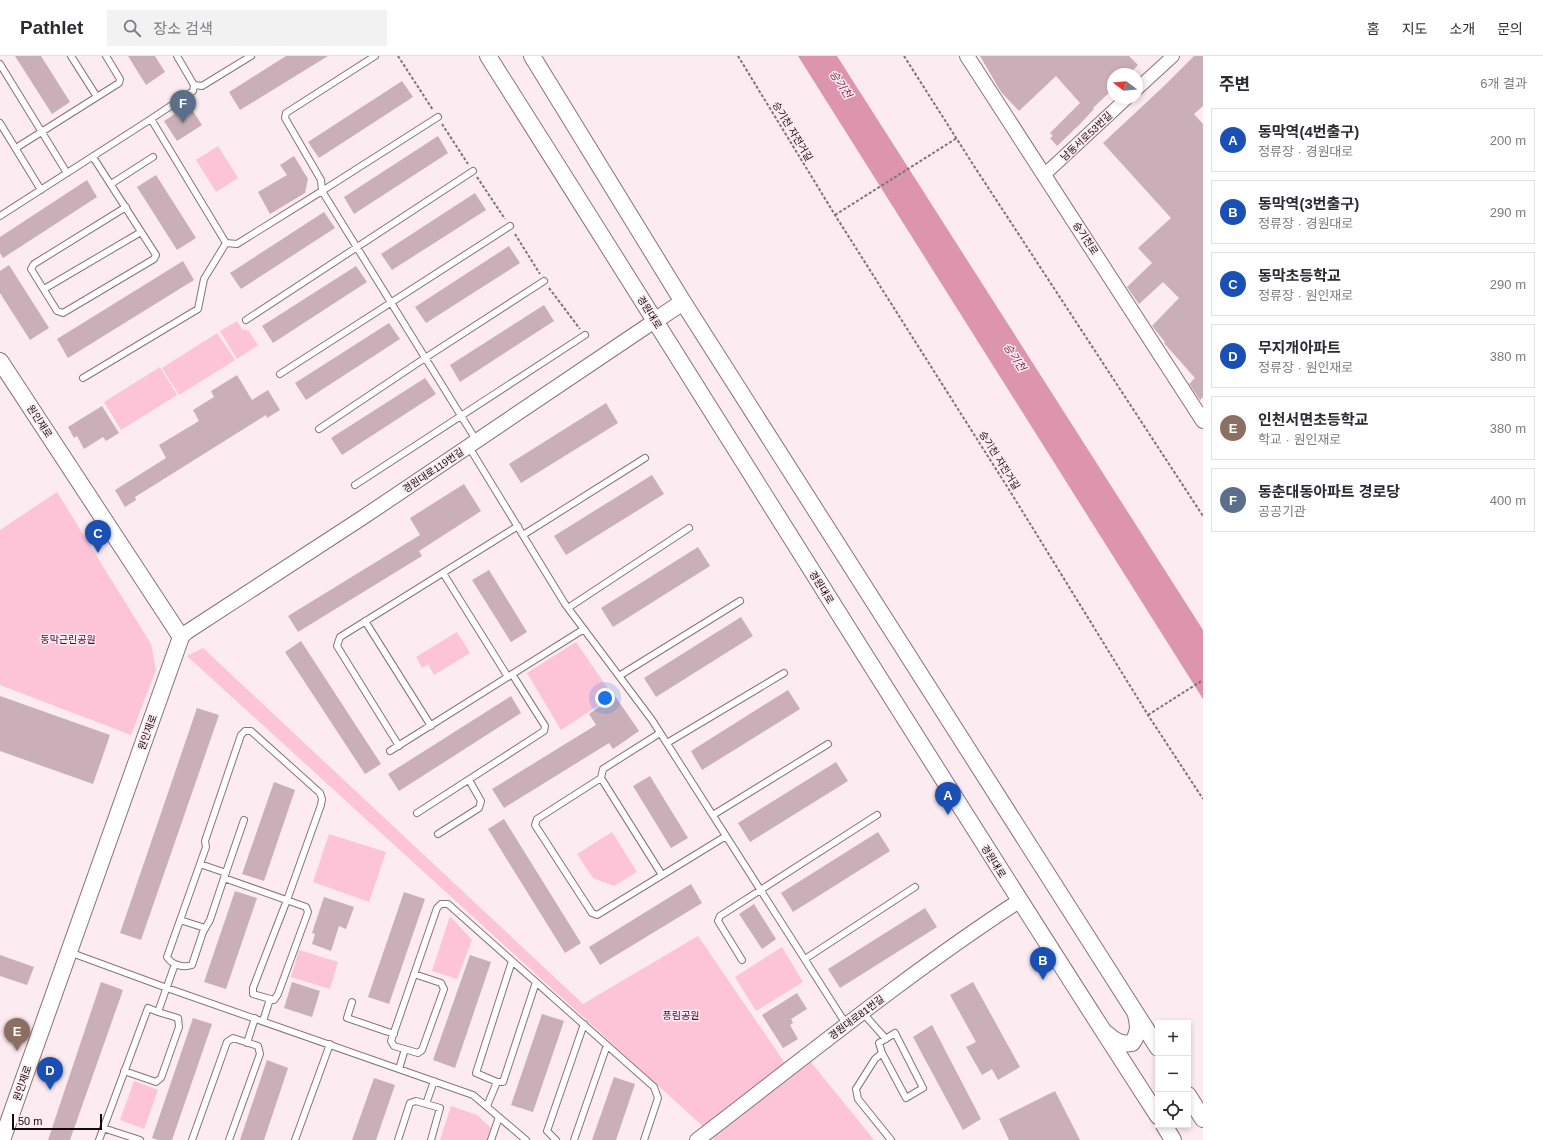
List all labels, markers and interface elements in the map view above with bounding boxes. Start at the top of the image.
search box [107,10,387,46]
text: Pathlet [20,17,83,38]
icon: search [121,17,143,39]
text: 장소 검색 [153,20,213,37]
text: 홈 [1367,21,1380,37]
text: 지도 [1402,21,1427,37]
text: 소개 [1449,21,1475,37]
text: 문의 [1497,21,1523,37]
water label: 승기천 [828,68,855,102]
north arrow [1107,68,1143,104]
text: 주변 [1219,75,1250,94]
text: 6개 결과 [1480,76,1527,91]
pin: F [170,90,196,123]
street label: 승기천 자전거길 [771,100,815,163]
street label: 남동서로53번길 [1058,110,1114,163]
text: 동막역(4번출구) [1258,123,1359,140]
text: A [1228,133,1238,148]
text: 200 m [1490,133,1526,148]
text: 정류장 · 경원대로 [1258,144,1353,159]
text: 동막역(3번출구) [1258,195,1359,212]
text: B [1228,205,1238,220]
text: 290 m [1490,205,1526,220]
text: 정류장 · 경원대로 [1258,216,1353,231]
street label: 승기천로 [1071,220,1100,257]
text: 동막초등학교 [1258,267,1341,284]
text: C [1228,277,1238,292]
text: 290 m [1490,277,1526,292]
text: 정류장 · 원인재로 [1258,288,1353,303]
street label: 경원대로 [635,294,664,331]
text: 무지개아파트 [1258,339,1341,356]
water label: 승기천 [1002,341,1029,375]
text: D [1228,349,1238,364]
text: 380 m [1490,349,1526,364]
text: 정류장 · 원인재로 [1258,360,1353,375]
street label: 원인재로 [25,403,54,440]
text: 인천서면초등학교 [1258,411,1368,428]
text: E [1229,421,1237,436]
text: 380 m [1490,421,1526,436]
street label: 승기천 자전거길 [977,429,1022,492]
text: 학교 · 원인재로 [1258,432,1341,447]
street label: 경원대로119번길 [401,446,466,495]
text: 동춘대동아파트 경로당 [1258,483,1400,500]
text: F [1229,493,1237,508]
text: 400 m [1490,493,1526,508]
text: 공공기관 [1258,504,1306,519]
pin: C [85,520,111,553]
street label: 경원대로 [807,569,836,606]
park label: 동막근린공원 [40,634,96,645]
your location [595,688,615,708]
street label: 원인재로 [136,713,159,751]
pin: A [935,782,961,815]
street label: 경원대로 [979,843,1008,880]
pin: B [1030,947,1056,980]
street label: 경원대로81번길 [827,993,886,1042]
park label: 풍림공원 [663,1010,699,1021]
pin: E [4,1018,30,1051]
map controls [1155,1020,1191,1128]
button: + [1155,1020,1191,1056]
button: − [1155,1056,1191,1092]
pin: D [37,1057,63,1090]
street label: 원인재로 [11,1064,34,1102]
button: locate [1155,1092,1191,1128]
scale bar [12,1112,102,1131]
text: 50 m [18,1115,42,1127]

